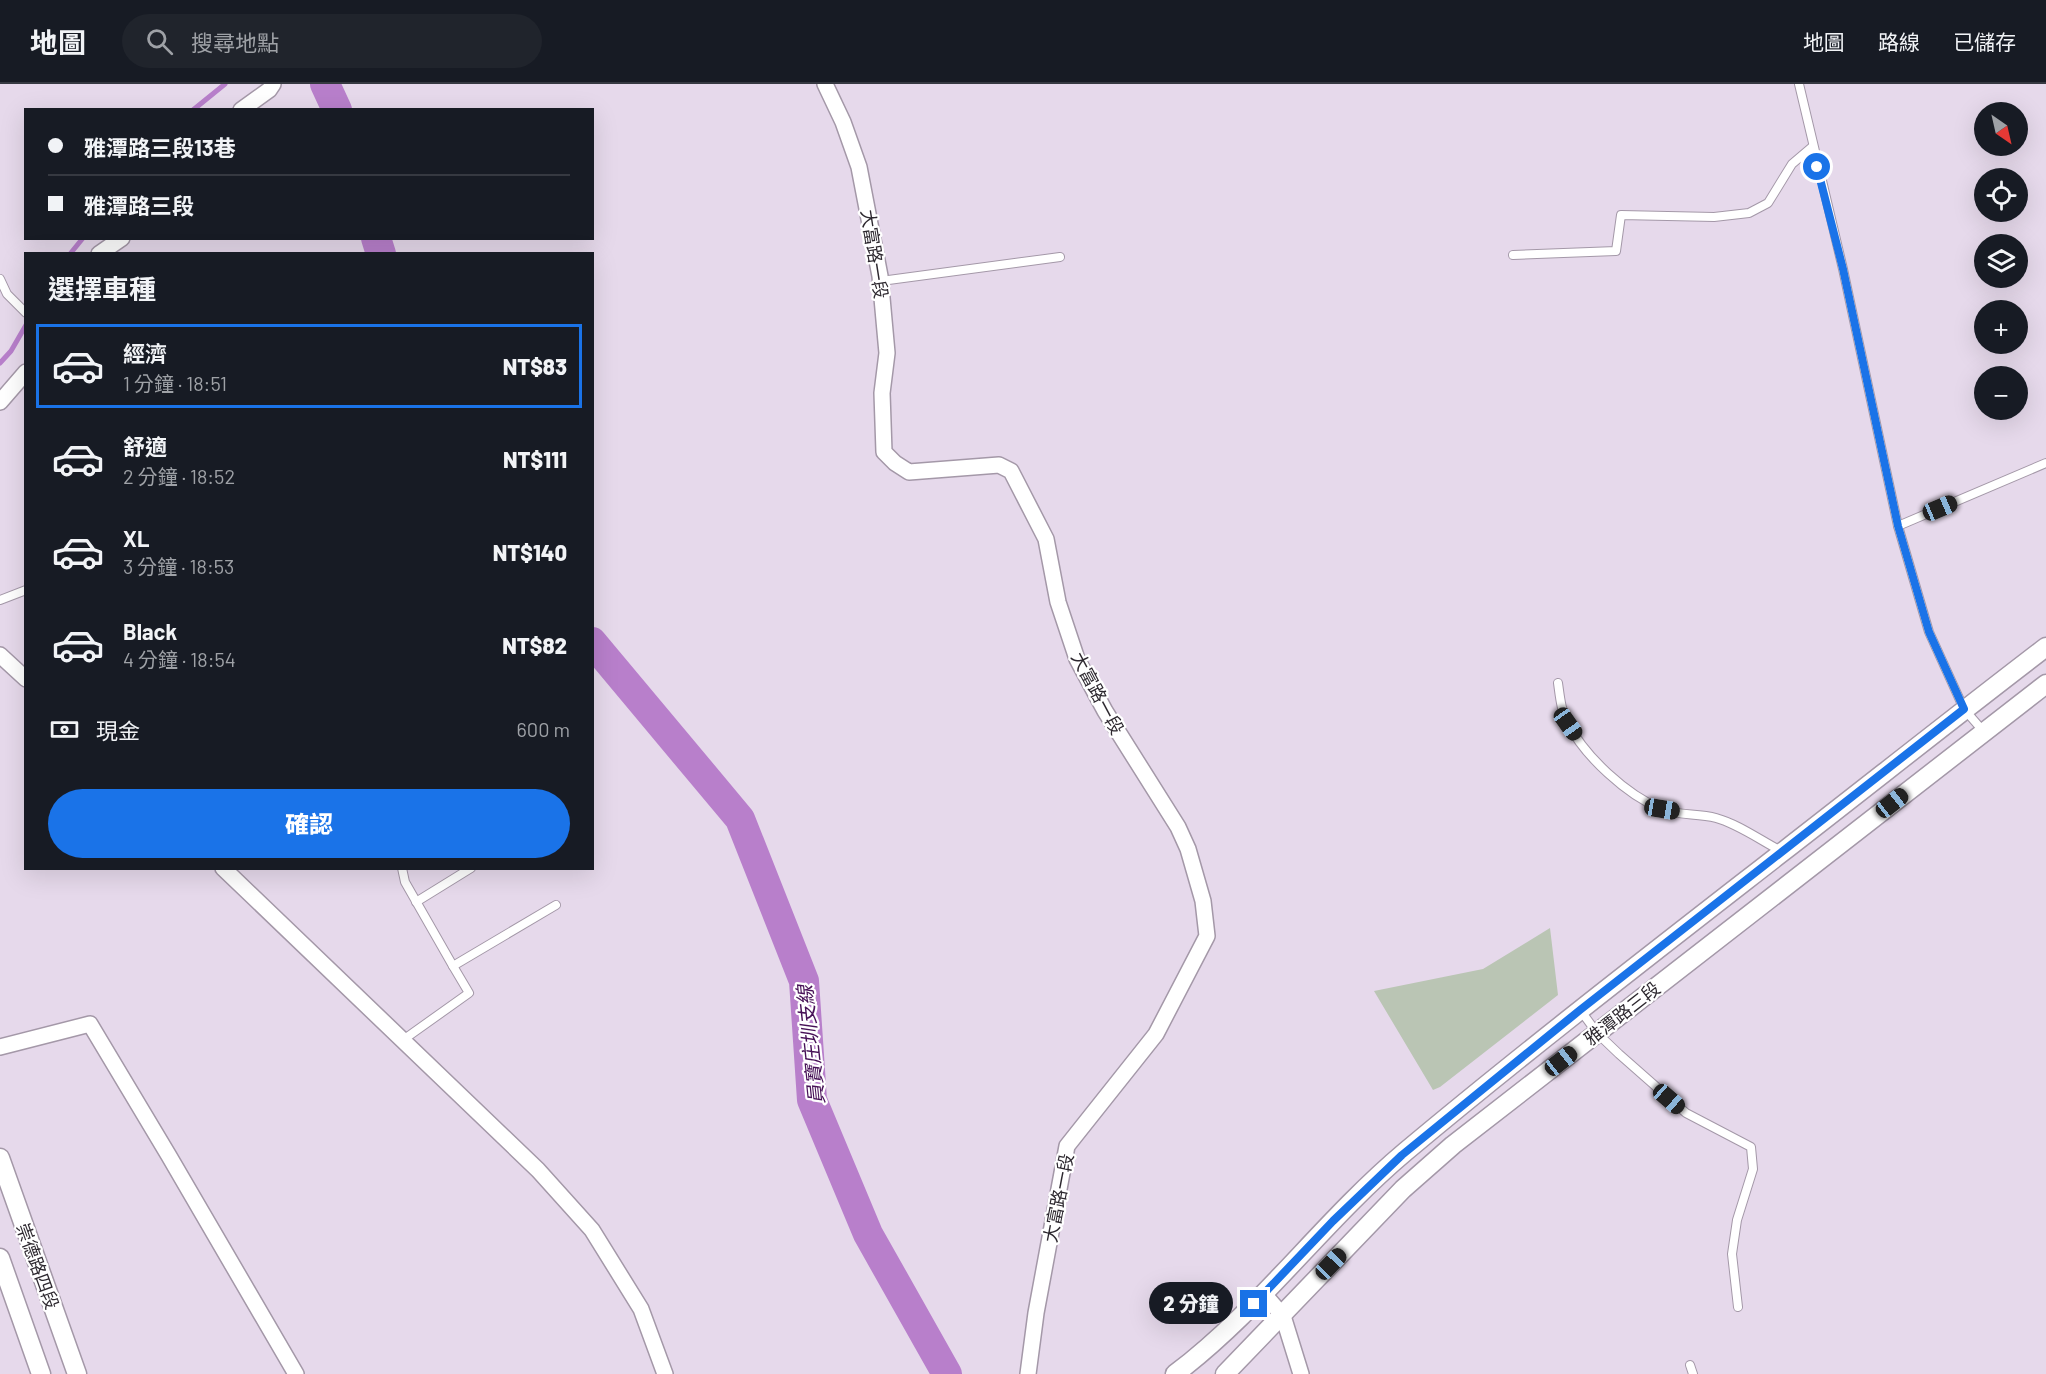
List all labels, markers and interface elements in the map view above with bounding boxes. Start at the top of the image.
search box [122,14,542,68]
text: 地圖 [30,25,86,59]
icon: search [143,25,176,58]
text: 搜尋地點 [191,29,279,55]
text: 地圖 [1803,29,1845,54]
text: 路線 [1878,29,1920,54]
text: 已儲存 [1953,29,2016,54]
north arrow [1974,102,2028,156]
map controls [1974,102,2028,420]
text: 雅潭路三段13巷 [84,134,236,160]
route start [1803,153,1830,180]
button: locate [1974,168,2028,222]
text: 雅潭路三段 [84,192,194,218]
street label: 大富路一段 [857,208,893,300]
button: layers [1974,234,2028,288]
text: 選擇車種 [48,272,156,304]
button: + [1974,300,2028,354]
icon: car [51,339,105,393]
text: 經濟 [123,340,167,366]
text: NT$83 [503,353,567,379]
button: − [1974,366,2028,420]
text: 1 分鐘 · 18:51 [123,371,227,395]
icon: car [51,432,105,486]
text: 舒適 [123,433,167,459]
text: NT$111 [503,446,567,472]
text: 2 分鐘 · 18:52 [123,464,235,488]
car [1920,493,1960,523]
icon: car [51,525,105,579]
text: XL [123,525,149,551]
text: NT$140 [493,539,567,565]
text: 3 分鐘 · 18:53 [123,554,234,578]
icon: car [51,618,105,672]
text: Black [123,618,177,644]
text: NT$82 [502,632,567,658]
text: 4 分鐘 · 18:54 [123,647,236,671]
street label: 大富路一段 [1067,648,1129,738]
car [1550,704,1586,744]
icon: cash [48,713,81,746]
text: 現金 [96,717,140,743]
text: 600 m [517,717,570,741]
car [1872,785,1912,821]
button: 確認 [48,789,570,858]
car [1643,797,1681,821]
street label: 雅潭路三段 [1580,977,1664,1049]
water label: 員寶庄圳支線 [792,982,828,1106]
car [1541,1043,1581,1079]
car [1650,1080,1688,1118]
street label: 大富路一段 [1039,1152,1077,1244]
street label: 崇德路四段 [12,1220,64,1312]
car [1312,1245,1350,1283]
callout: 2 分鐘 [1149,1283,1233,1325]
route end [1240,1290,1267,1317]
text: 2 分鐘 [1163,1291,1219,1315]

